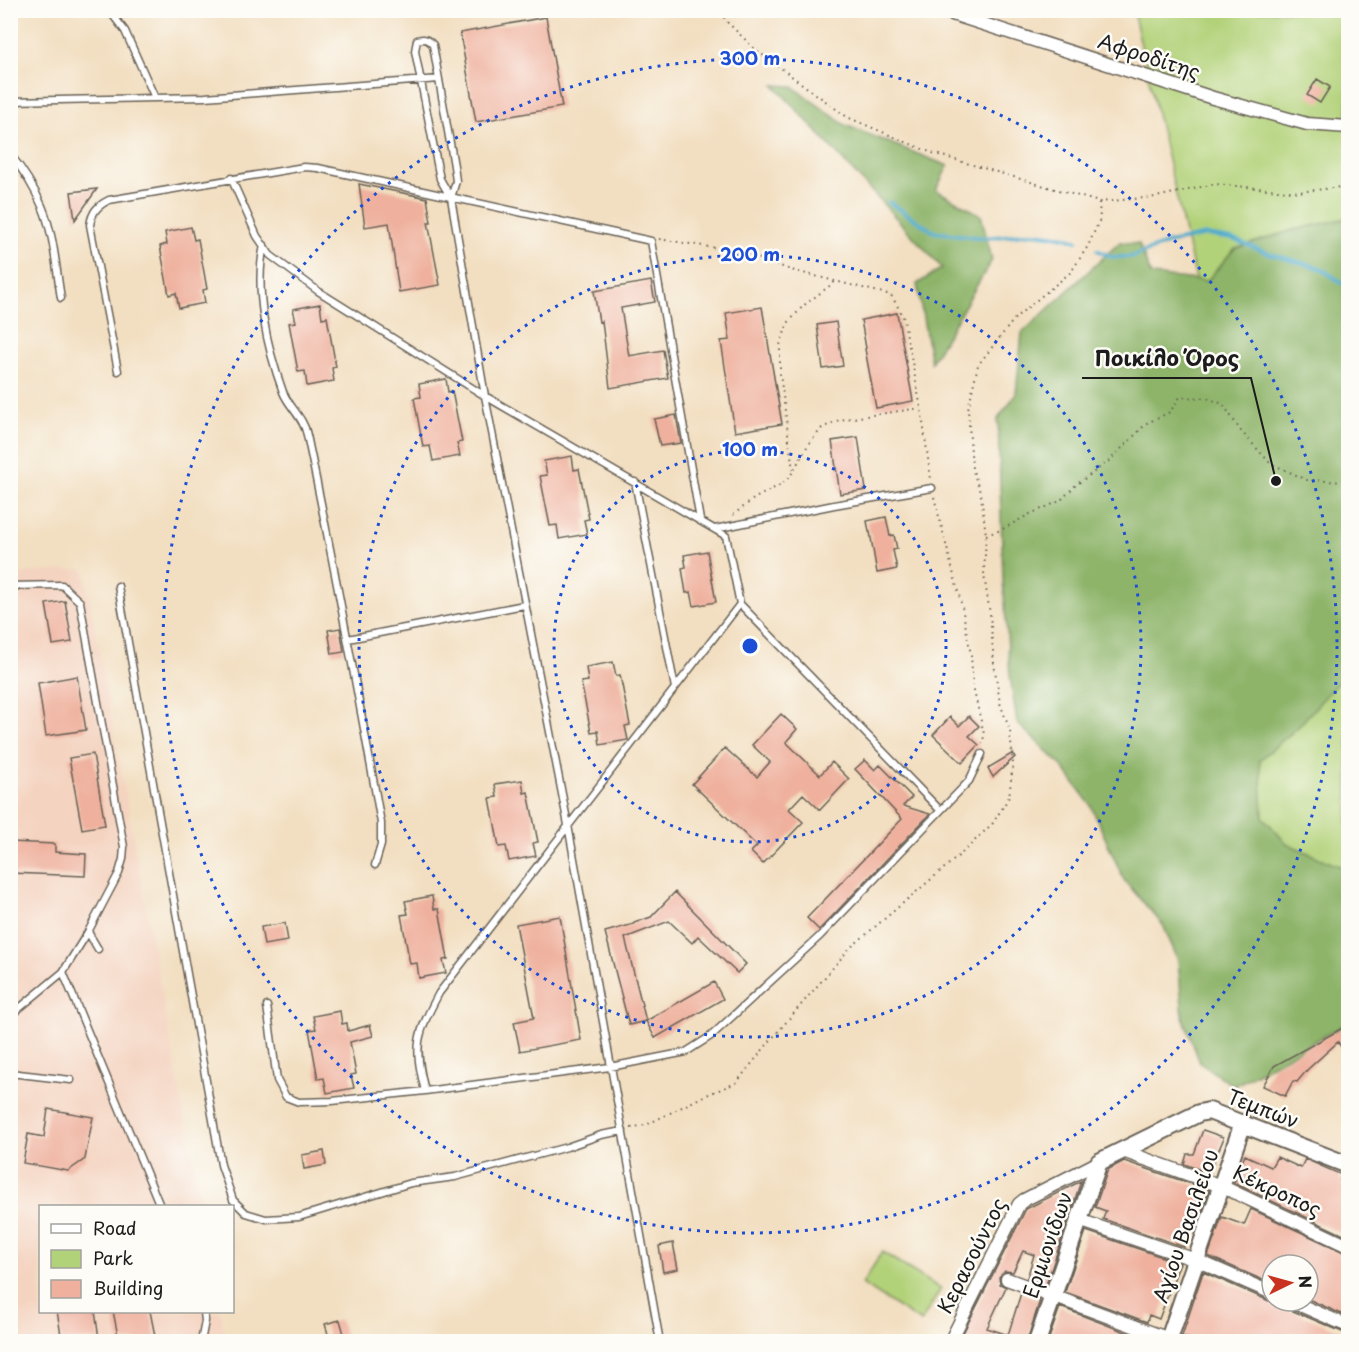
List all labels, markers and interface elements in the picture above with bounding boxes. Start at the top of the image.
street label: Αφροδίτης [1094,25,1204,87]
text: 300 m [720,44,780,71]
text: 200 m [720,240,780,267]
callout: Ποικίλο Όρος [1082,339,1251,378]
text: Ποικίλο Όρος [1095,341,1239,373]
text: 100 m [722,435,778,462]
centre of rings [740,636,760,656]
street label: Τεμπών [1223,1081,1303,1135]
street label: Αγίου Βασιλείου [1145,1145,1225,1307]
street label: Κέκροπος [1228,1157,1326,1224]
street label: Ερμιονίδων [1015,1187,1079,1302]
street label: Κερασούντος [929,1192,1013,1319]
legend [39,1205,234,1313]
text: Road [93,1214,137,1241]
text: Park [93,1244,133,1271]
north arrow [1260,1253,1320,1313]
text: Building [93,1274,163,1301]
text: N [1293,1274,1318,1289]

